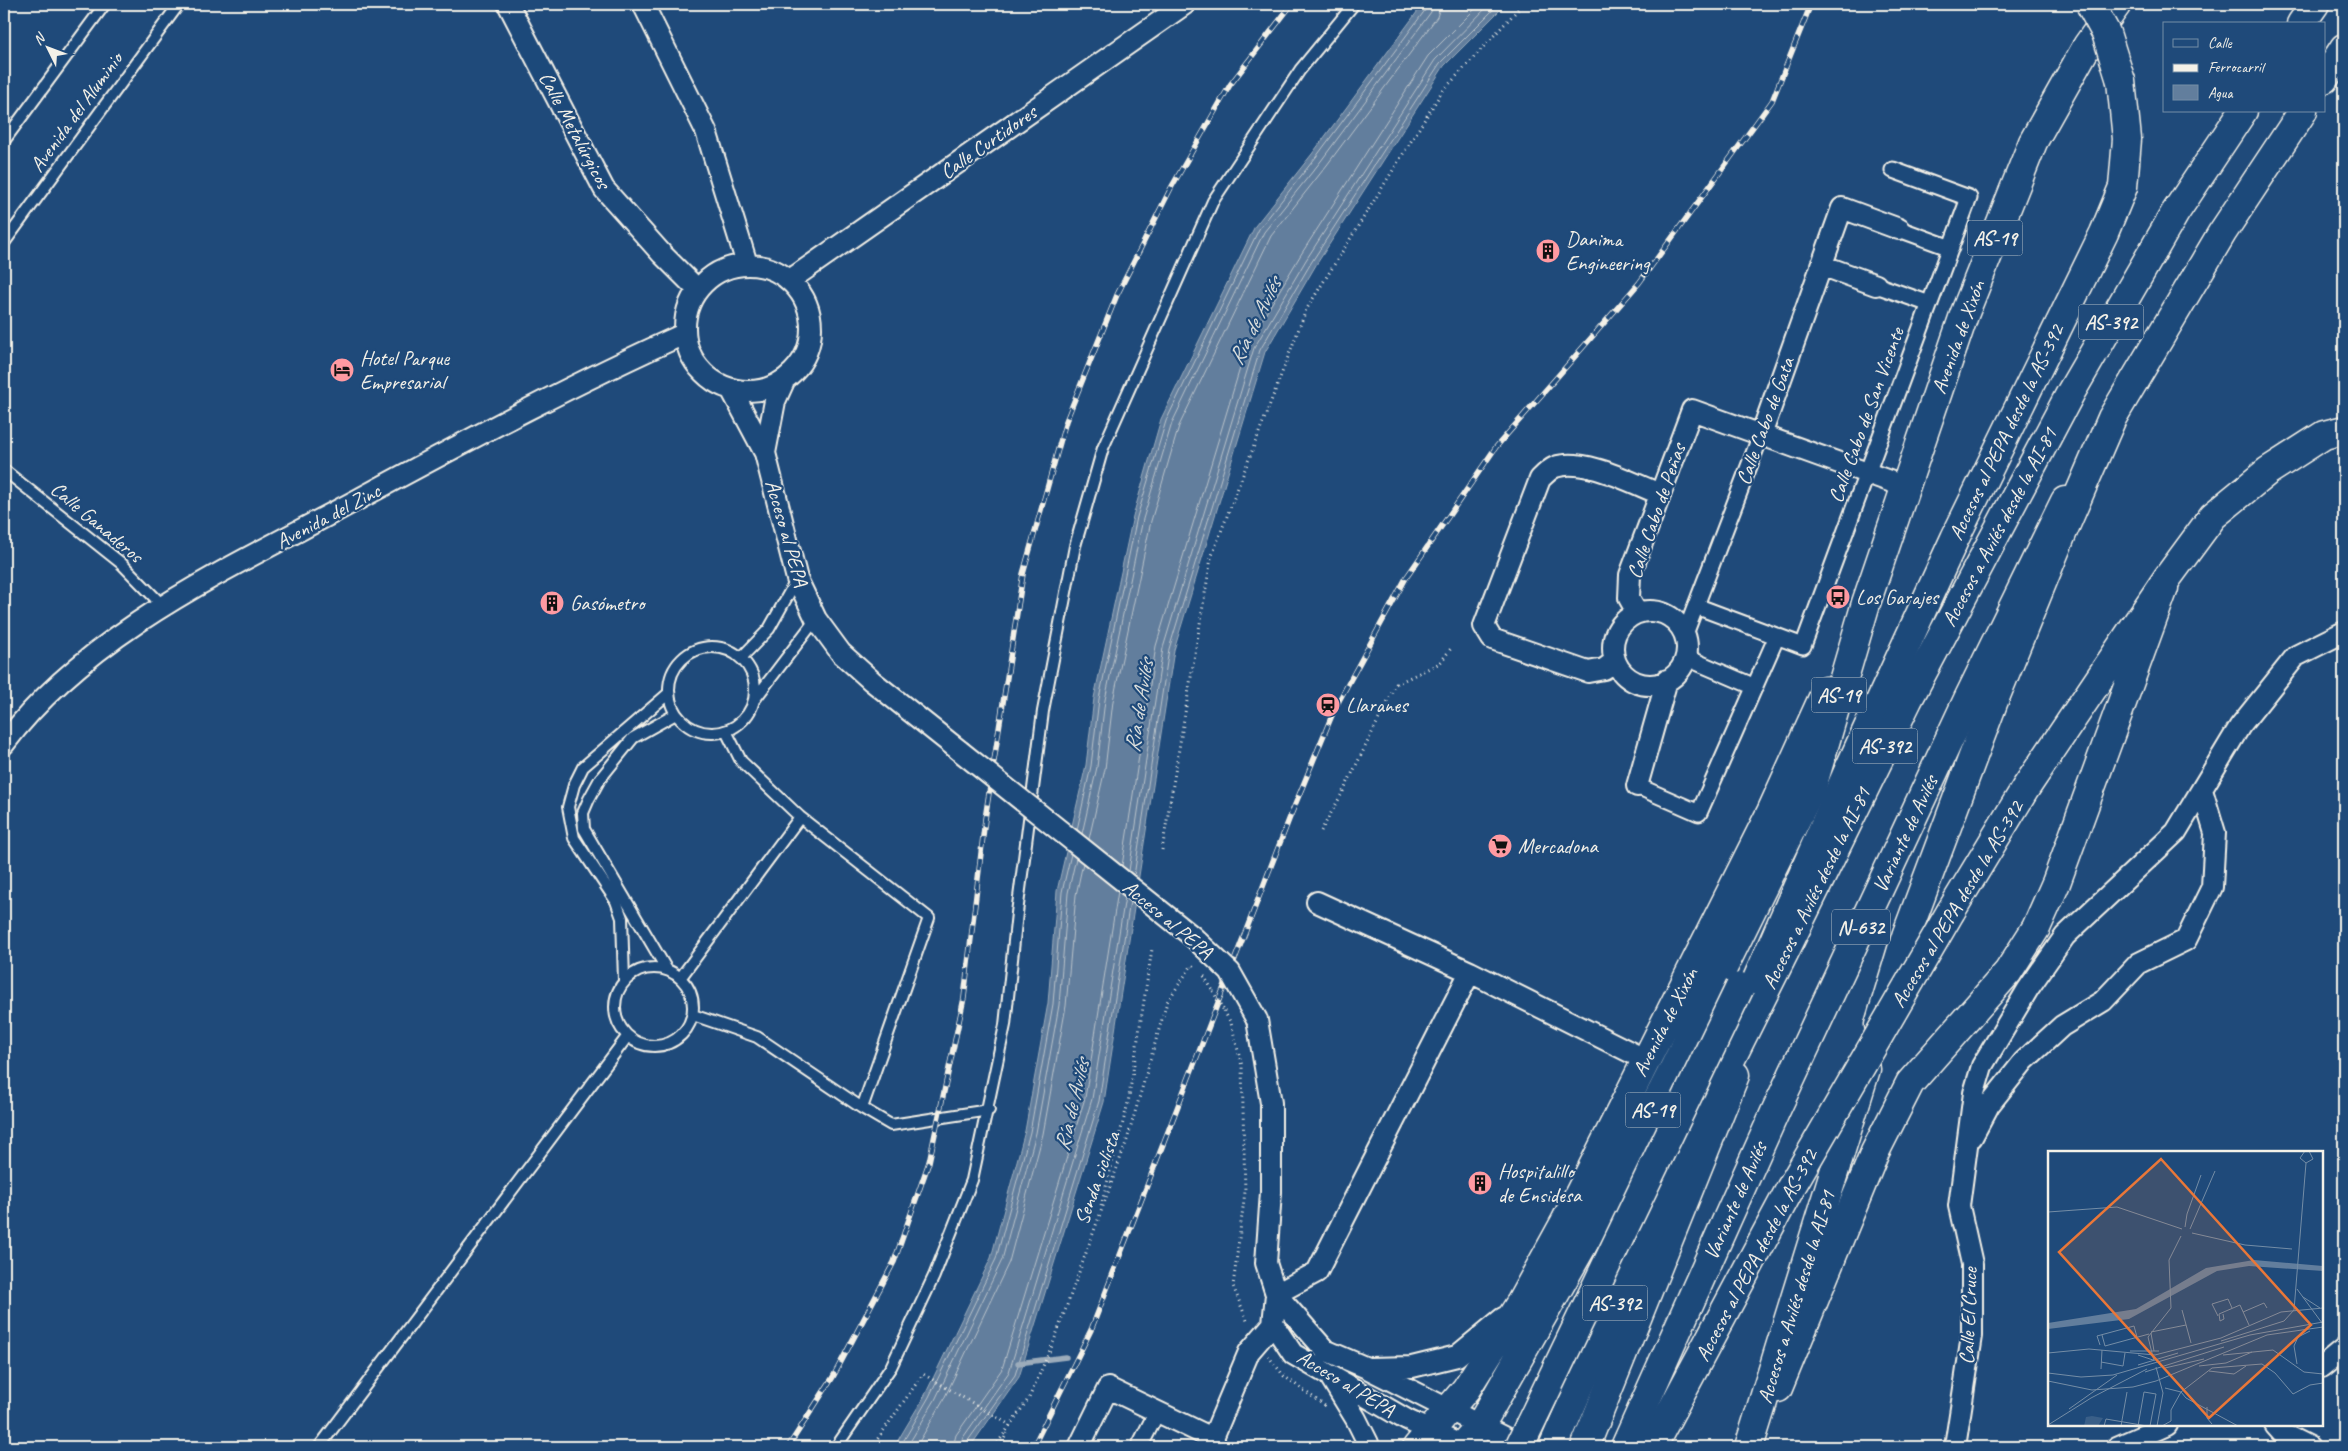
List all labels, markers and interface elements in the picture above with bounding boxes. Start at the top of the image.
north arrow [22,22,72,72]
legend [2163,22,2326,112]
text: N [29,29,49,49]
text: Calle [2208,34,2233,53]
street label: Avenida del Aluminio [24,45,130,177]
text: Ferrocarril [2208,58,2266,77]
street label: Calle Metalúrgicos [533,67,618,195]
text: Agua [2208,84,2233,103]
street label: Calle Curtidores [935,98,1043,185]
road number: AS-19 [1968,220,2022,256]
place label: Danima Engineering [1566,226,1651,276]
building icon: Danima Engineering [1535,238,1561,264]
water label: Ría de Avilés [1222,270,1290,369]
street label: Avenida de Xixón [1925,276,1991,397]
road number: AS-392 [2078,304,2144,340]
street label: Accesos al PEPA desde la AS-392 [1942,319,2070,544]
street label: Calle Cabo de San Vicente [1822,323,1910,506]
place label: Hotel Parque Empresarial [360,345,450,395]
street label: Calle Cabo de Gata [1730,352,1801,488]
hotel icon: Hotel Parque Empresarial [329,357,355,383]
street label: Accesos a Avilés desde la AI-81 [1936,422,2063,631]
street label: Calle Cabo de Peñas [1621,438,1692,582]
street label: Calle Ganaderos [45,476,150,569]
street label: Avenida del Zinc [271,477,386,554]
street label: Acceso al PEPA [759,477,815,590]
bus stop icon: Los Garajes [1825,584,1851,610]
place label: Los Garajes [1856,584,1940,610]
building icon: Gasómetro [539,590,565,616]
place label: Gasómetro [570,590,647,616]
water label: Ría de Avilés [1118,654,1161,754]
road number: AS-19 [1812,678,1866,712]
station icon: Llaranes [1315,692,1341,718]
place label: Llaranes [1346,692,1409,718]
road number: AS-392 [1852,728,1918,764]
street label: Variante de Avilés [1867,770,1944,897]
street label: Accesos a Avilés desde la AI-81 [1756,782,1877,993]
street label: Accesos al PEPA desde la AS-392 [1885,795,2030,1012]
supermarket icon: Mercadona [1487,833,1513,859]
place label: Mercadona [1518,833,1599,859]
street label: Acceso al PEPA [1118,874,1219,964]
road number: N-632 [1832,910,1890,944]
street label: Avenida de Xixón [1626,963,1704,1081]
water label: Ría de Avilés [1048,1052,1097,1154]
road number: AS-19 [1626,1092,1680,1128]
street label: Senda ciclista [1068,1126,1126,1228]
street label: Variante de Avilés [1698,1137,1773,1264]
street label: Accesos al PEPA desde la AS-392 [1689,1143,1824,1366]
inset map [2048,1151,2323,1426]
place label: Hospitalillo de Ensidesa [1498,1158,1583,1208]
building icon: Hospitalillo de Ensidesa [1467,1170,1493,1196]
street label: Accesos a Avilés desde la AI-81 [1751,1186,1841,1407]
street label: Calle El Cruce [1953,1266,1983,1365]
road number: AS-392 [1582,1286,1648,1320]
street label: Acceso al PEPA [1292,1344,1400,1423]

